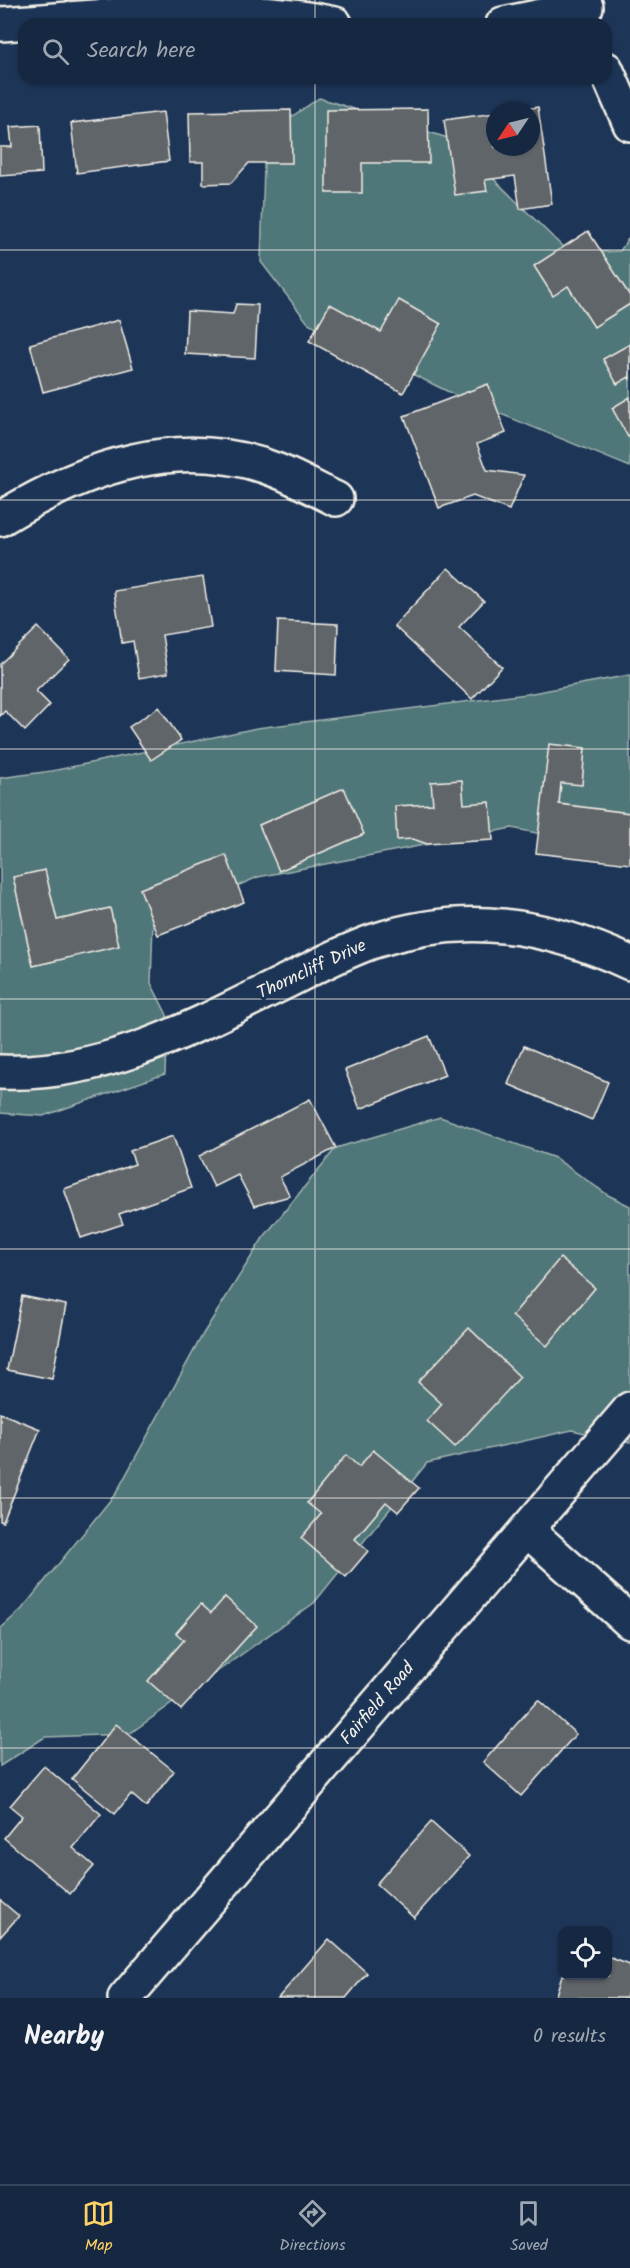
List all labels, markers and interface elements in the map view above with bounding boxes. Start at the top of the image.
search box [18,18,612,84]
text: Search here [87,34,195,69]
icon: search [39,35,72,68]
north arrow [486,102,540,156]
street label: Thorncliff Drive [252,932,372,1008]
street label: Fairfield Road [333,1655,423,1752]
map controls [558,1926,612,1980]
button: locate [558,1926,612,1980]
text: Nearby [24,2016,104,2058]
text: 0 results [533,2021,606,2053]
tab: Map [82,2197,115,2258]
tab: Directions [279,2197,346,2258]
tab: Saved [510,2197,548,2258]

